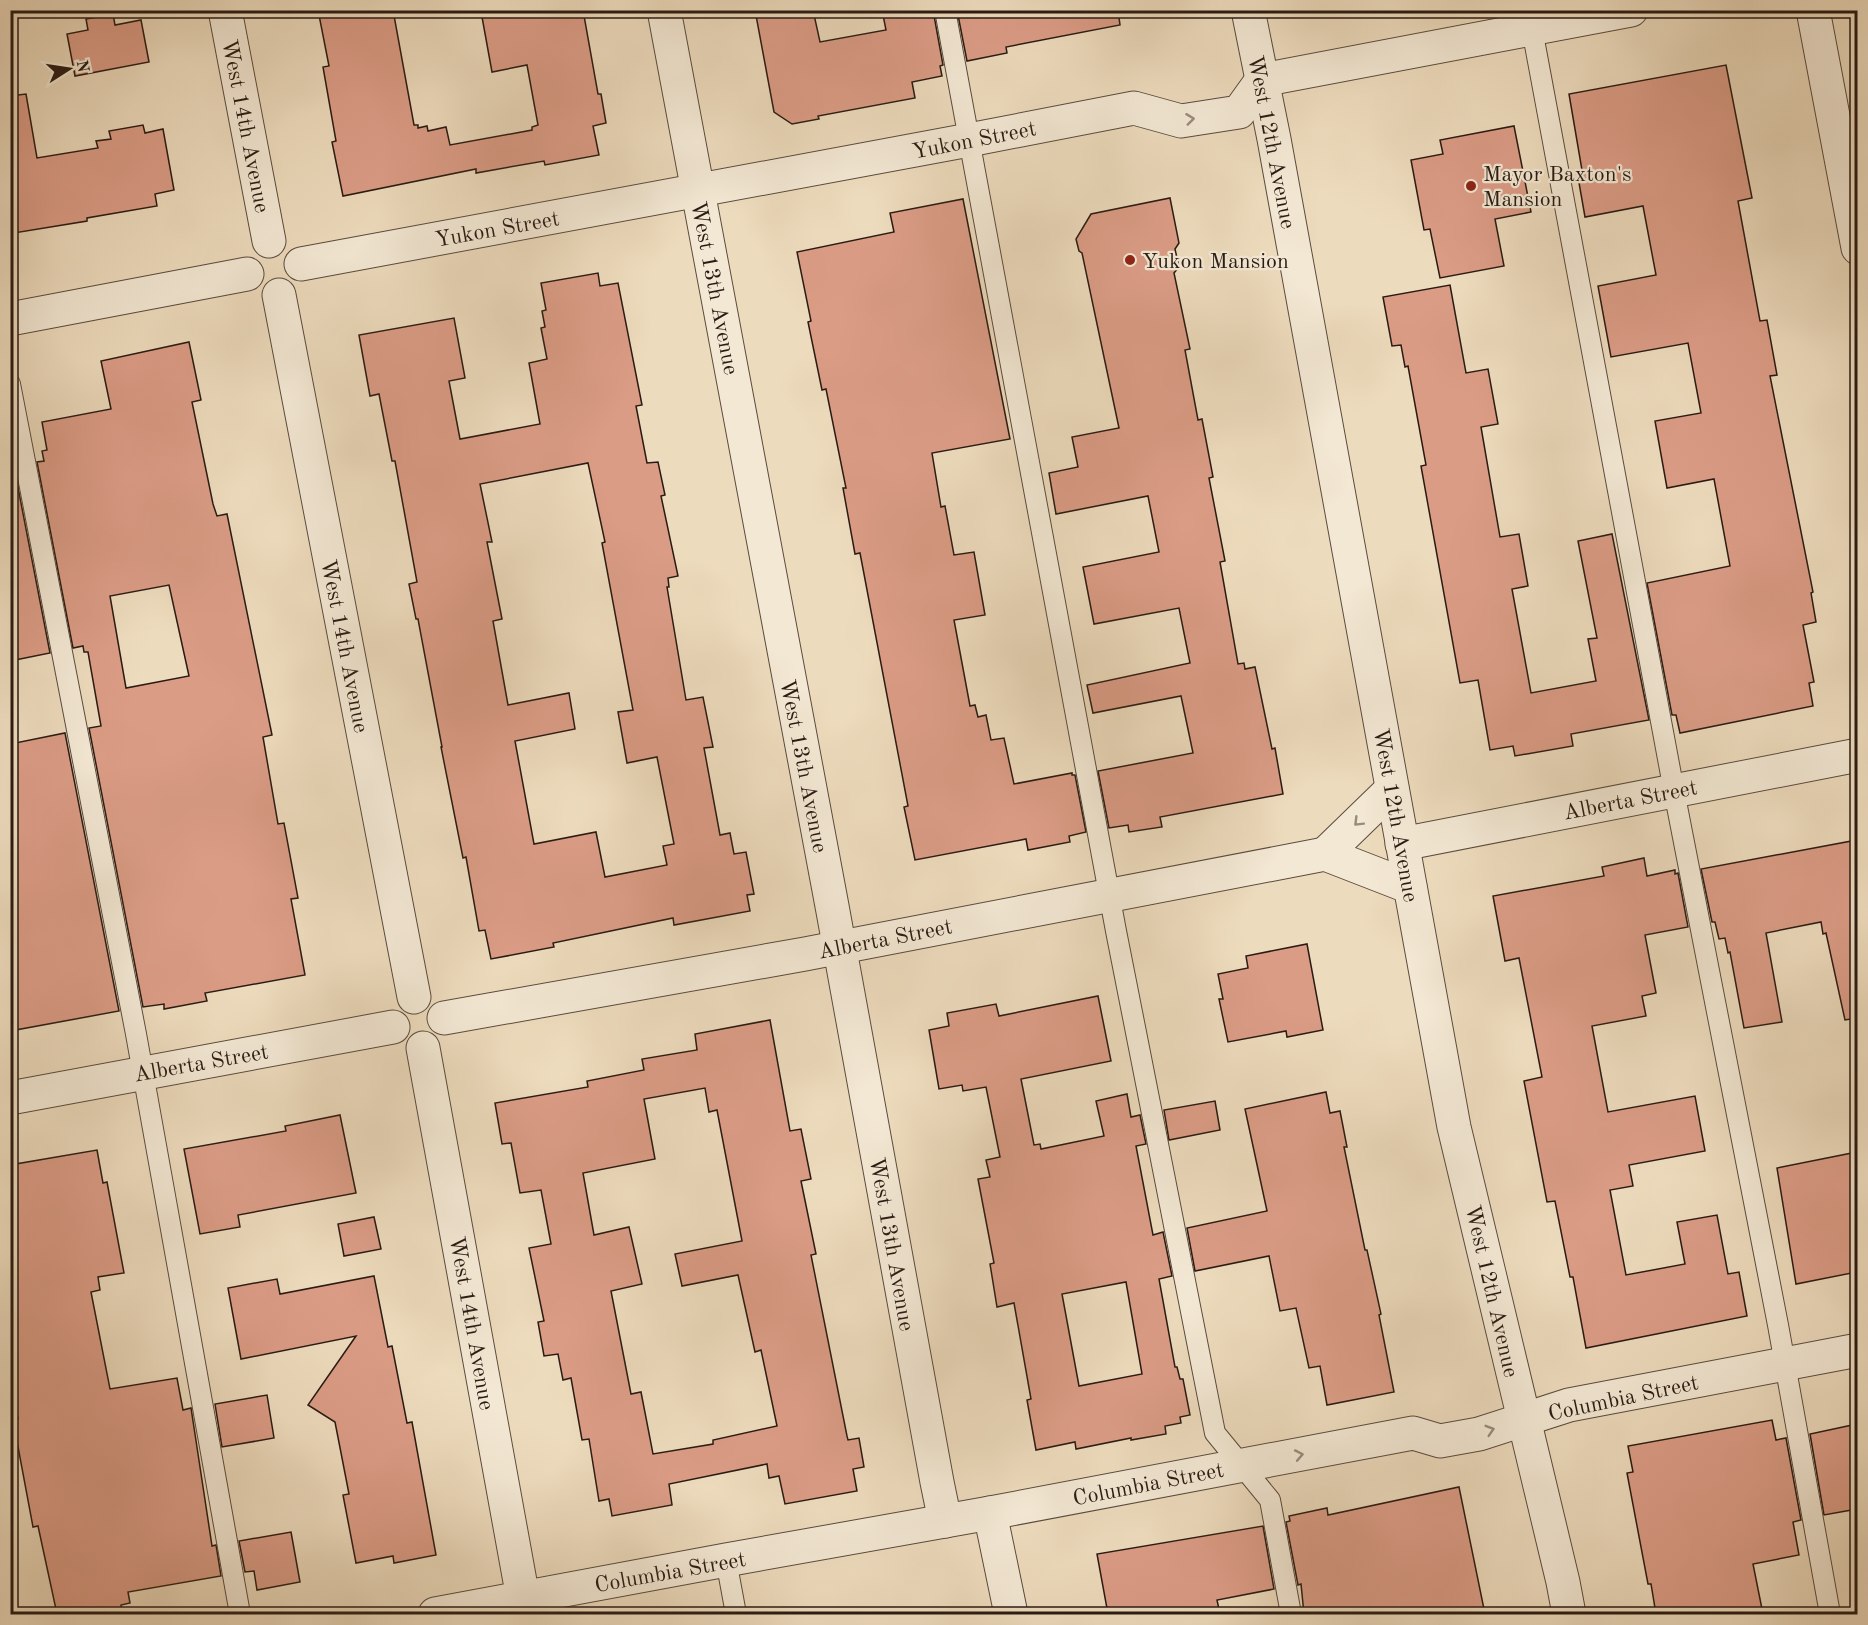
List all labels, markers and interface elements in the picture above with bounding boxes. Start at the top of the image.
street label: West 14th Avenue [217,38,273,215]
north arrow [39,39,99,99]
street label: West 12th Avenue [1243,54,1299,231]
text: N [73,59,91,75]
one-way arrow [1186,114,1195,126]
street label: Yukon Street [911,118,1038,164]
place label: Mayor Baxton's Mansion [1483,164,1631,211]
marker: Mayor Baxton's Mansion [1464,179,1478,193]
street label: West 13th Avenue [686,200,742,377]
street label: Yukon Street [434,208,561,252]
place label: Yukon Mansion [1142,251,1289,273]
marker: Yukon Mansion [1123,253,1137,267]
street label: West 14th Avenue [316,558,372,735]
street label: West 13th Avenue [775,678,831,855]
street label: West 12th Avenue [1369,727,1421,904]
street label: Alberta Street [1561,777,1699,825]
one-way arrow [1355,814,1366,825]
street label: Alberta Street [816,916,954,964]
street label: Alberta Street [132,1041,270,1087]
street label: West 13th Avenue [865,1156,917,1333]
street label: West 12th Avenue [1461,1203,1522,1380]
street label: West 14th Avenue [445,1235,497,1412]
street label: Columbia Street [1546,1372,1701,1426]
one-way arrow [1484,1425,1495,1437]
one-way arrow [1294,1449,1304,1462]
street label: Columbia Street [1071,1460,1226,1510]
street label: Columbia Street [593,1549,748,1597]

